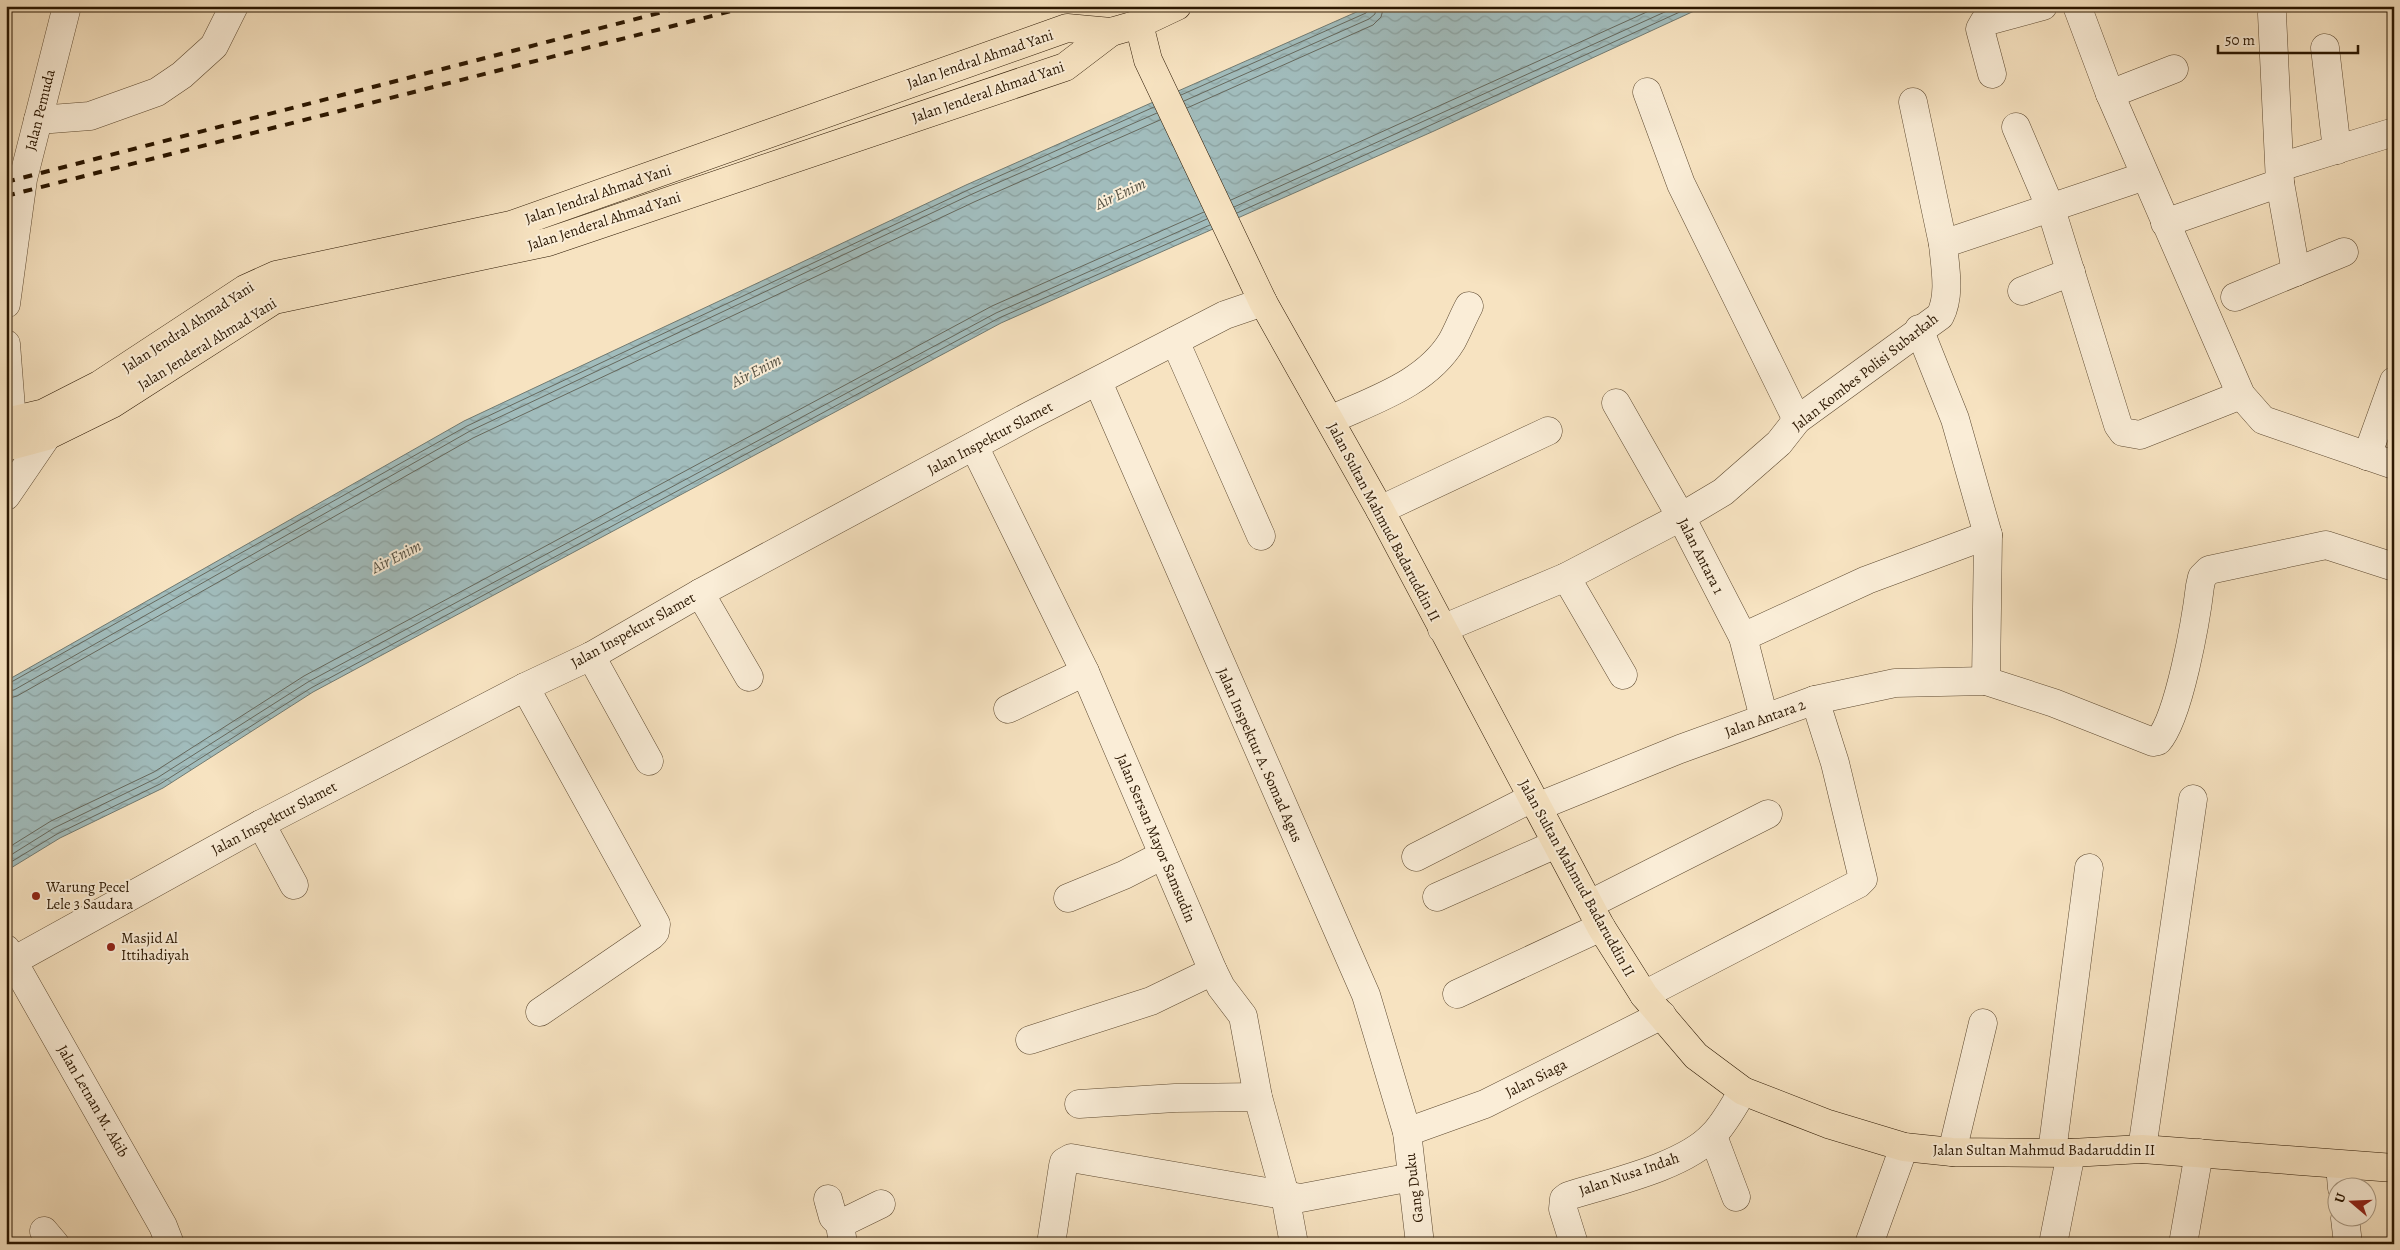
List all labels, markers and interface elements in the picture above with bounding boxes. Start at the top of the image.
scale bar [2218,22,2358,54]
street label: Jalan Jendral Ahmad Yani [904,25,1056,93]
text: 50 m [2225,30,2255,50]
street label: Jalan Jenderal Ahmad Yani [909,56,1067,128]
street label: Jalan Pemuda [20,67,60,153]
street label: Jalan Jendral Ahmad Yani [522,160,674,228]
water label: Air Enim [1091,173,1150,216]
street label: Jalan Jenderal Ahmad Yani [525,187,683,255]
street label: Jalan Jendral Ahmad Yani [118,277,258,377]
street label: Jalan Jenderal Ahmad Yani [134,293,280,395]
street label: Jalan Kombes Polisi Subarkah [1788,309,1942,435]
water label: Air Enim [727,349,786,393]
street label: Jalan Inspektur Slamet [924,396,1056,480]
street label: Jalan Sultan Mahmud Badaruddin II [1323,419,1445,625]
street label: Jalan Antara 1 [1673,515,1729,597]
water label: Air Enim [367,535,426,579]
street label: Jalan Inspektur Slamet [567,587,699,673]
street label: Jalan Inspektur A. Somad Agus [1212,665,1308,845]
street label: Jalan Antara 2 [1722,694,1808,742]
street label: Jalan Sersan Mayor Samsudin [1111,751,1201,925]
street label: Jalan Inspektur Slamet [208,776,340,860]
street label: Jalan Sultan Mahmud Badaruddin II [1514,776,1640,980]
place label: Warung Pecel Lele 3 Saudara [45,877,133,914]
marker: Warung Pecel Lele 3 Saudara [30,890,42,902]
place label: Masjid Al Ittihadiyah [121,928,189,965]
marker: Masjid Al Ittihadiyah [105,941,117,953]
street label: Jalan Letnan M. Akib [53,1041,134,1161]
street label: Jalan Siaga [1502,1054,1570,1102]
street label: Jalan Sultan Mahmud Badaruddin II [1933,1140,2155,1160]
street label: Jalan Nusa Indah [1576,1147,1682,1201]
street label: Gang Duku [1400,1151,1428,1224]
north arrow [2328,1178,2378,1228]
text: U [2330,1190,2351,1205]

